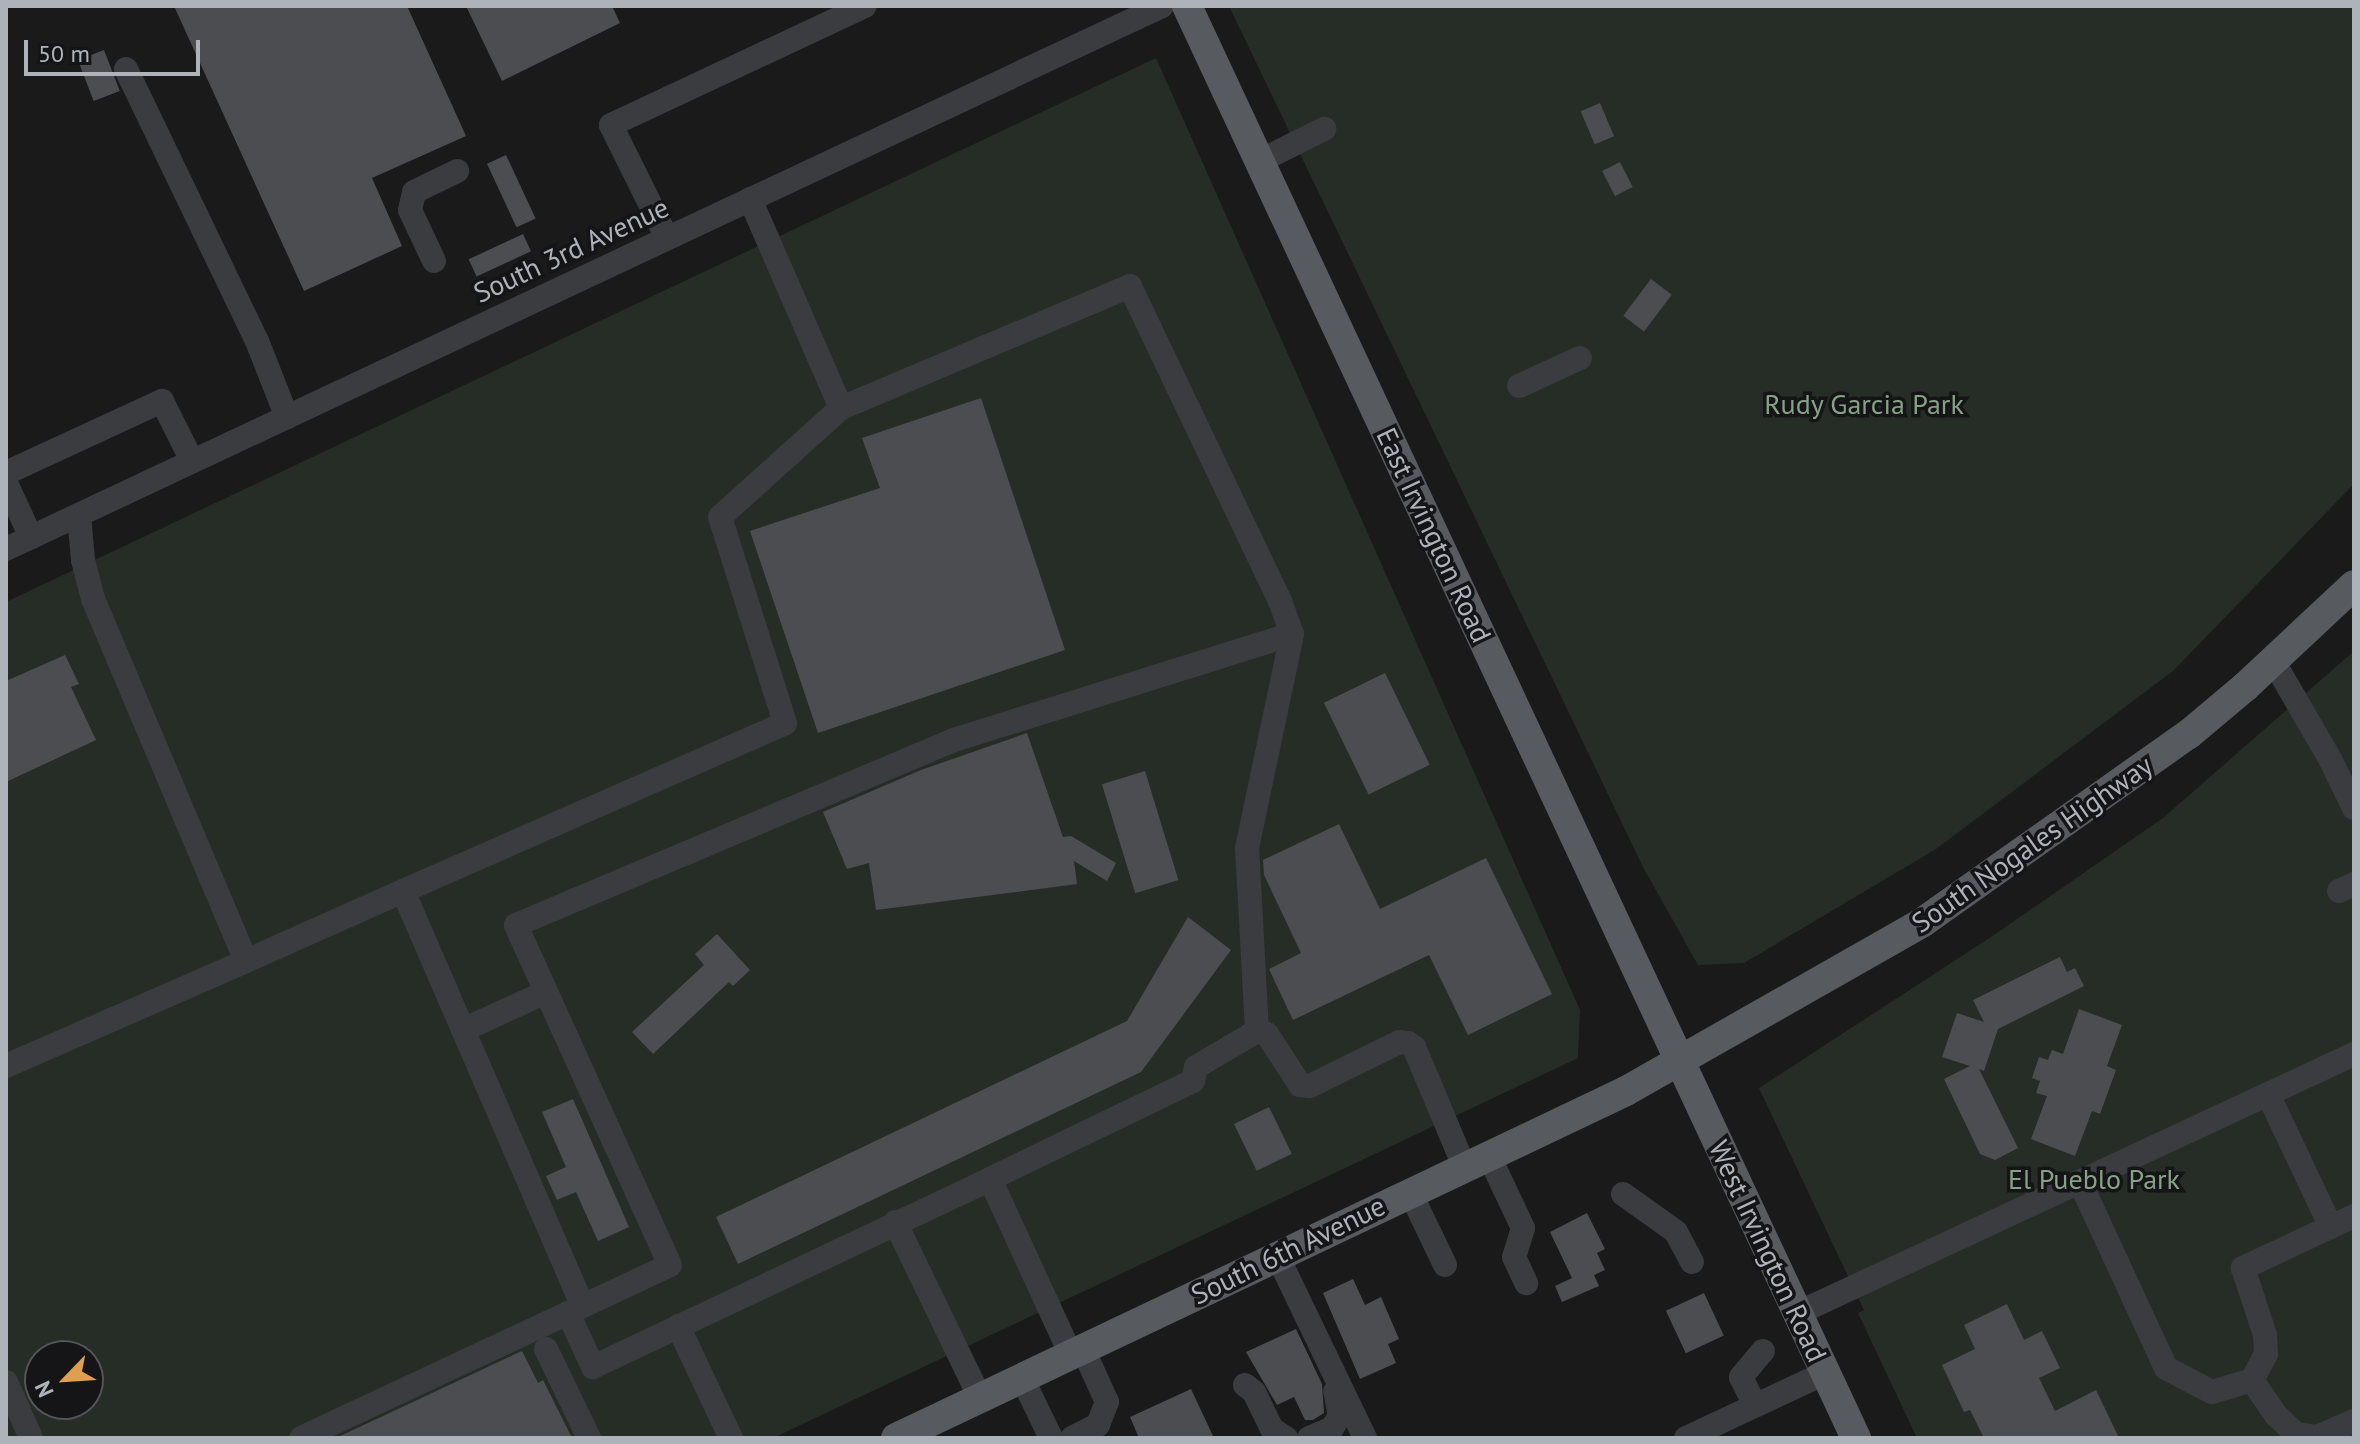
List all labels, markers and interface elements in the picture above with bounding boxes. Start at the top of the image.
scale bar [28,24,204,74]
text: 50 m [38,38,90,69]
street label: South 3rd Avenue [468,190,674,310]
park label: Rudy Garcia Park [1764,387,1964,421]
street label: East Irvington Road [1370,422,1498,648]
street label: South Nogales Highway [1905,748,2159,940]
street label: West Irvington Road [1702,1135,1834,1367]
park label: El Pueblo Park [2008,1162,2180,1196]
street label: South 6th Avenue [1185,1188,1391,1312]
north arrow [24,1340,104,1420]
text: N [28,1377,60,1402]

